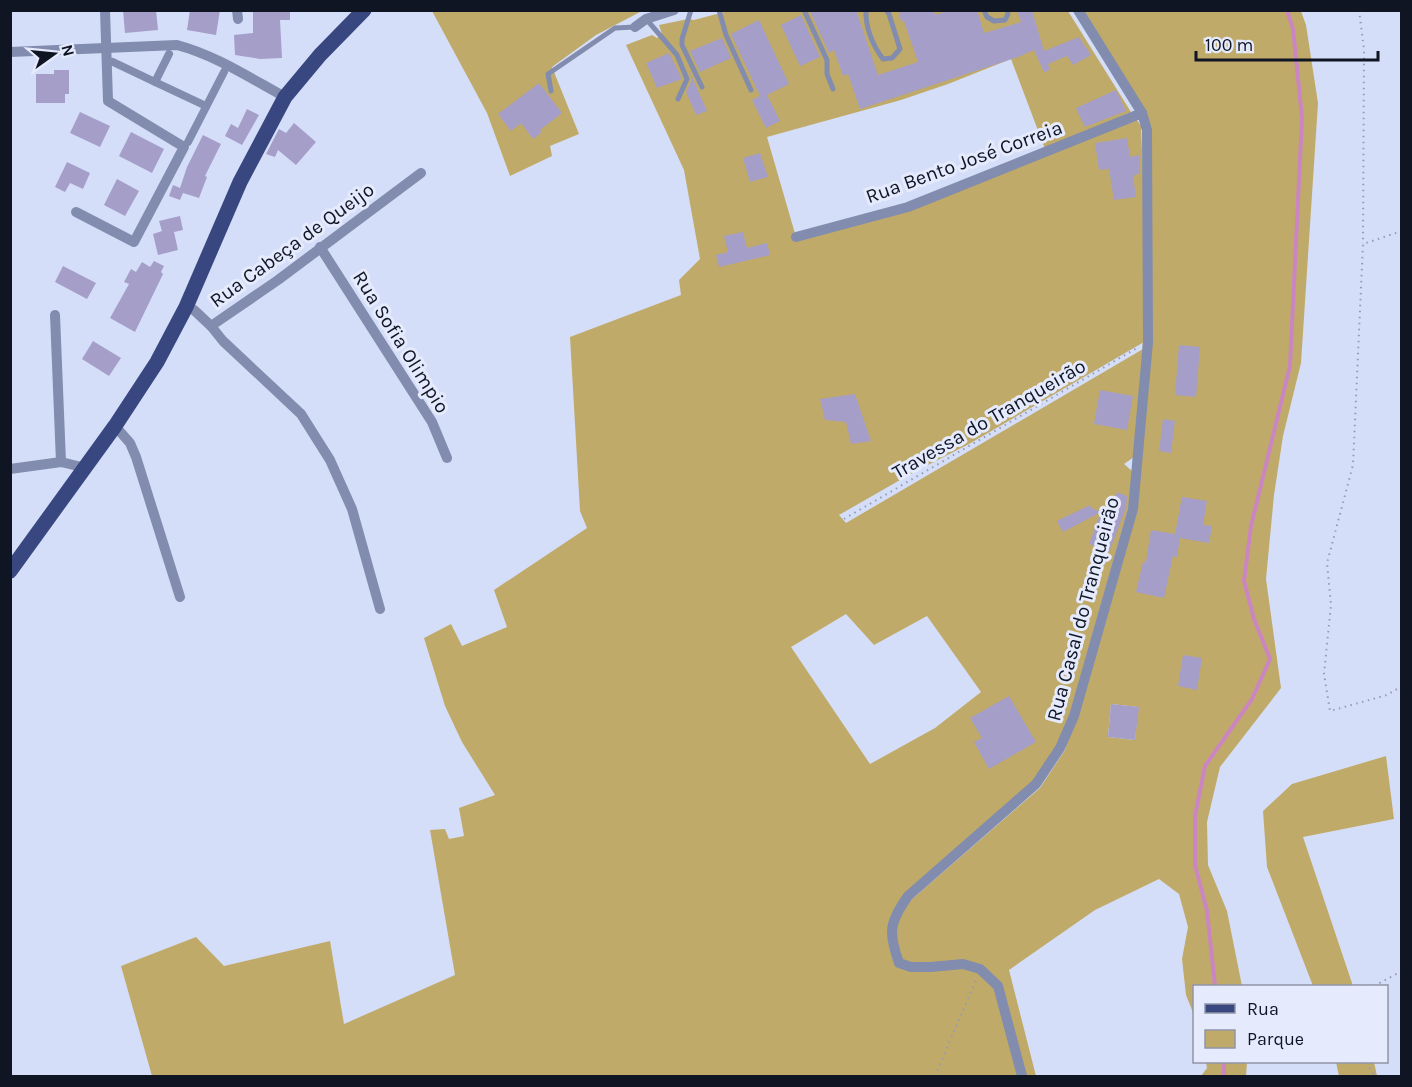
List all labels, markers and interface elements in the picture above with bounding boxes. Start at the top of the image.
north arrow [24,24,84,84]
scale bar [1196,24,1378,62]
text: 100 m [1205,34,1253,56]
text: N [57,42,79,58]
street label: Rua Bento José Correia [863,116,1065,208]
street label: Rua Cabeça de Queijo [206,178,378,312]
street label: Rua Sofia Olimpio [348,267,454,417]
street label: Travessa do Tranqueirão [888,354,1090,484]
street label: Rua Casal do Tranqueirão [1042,495,1124,723]
legend [1193,985,1388,1063]
text: Rua [1247,998,1279,1020]
text: Parque [1247,1028,1304,1050]

